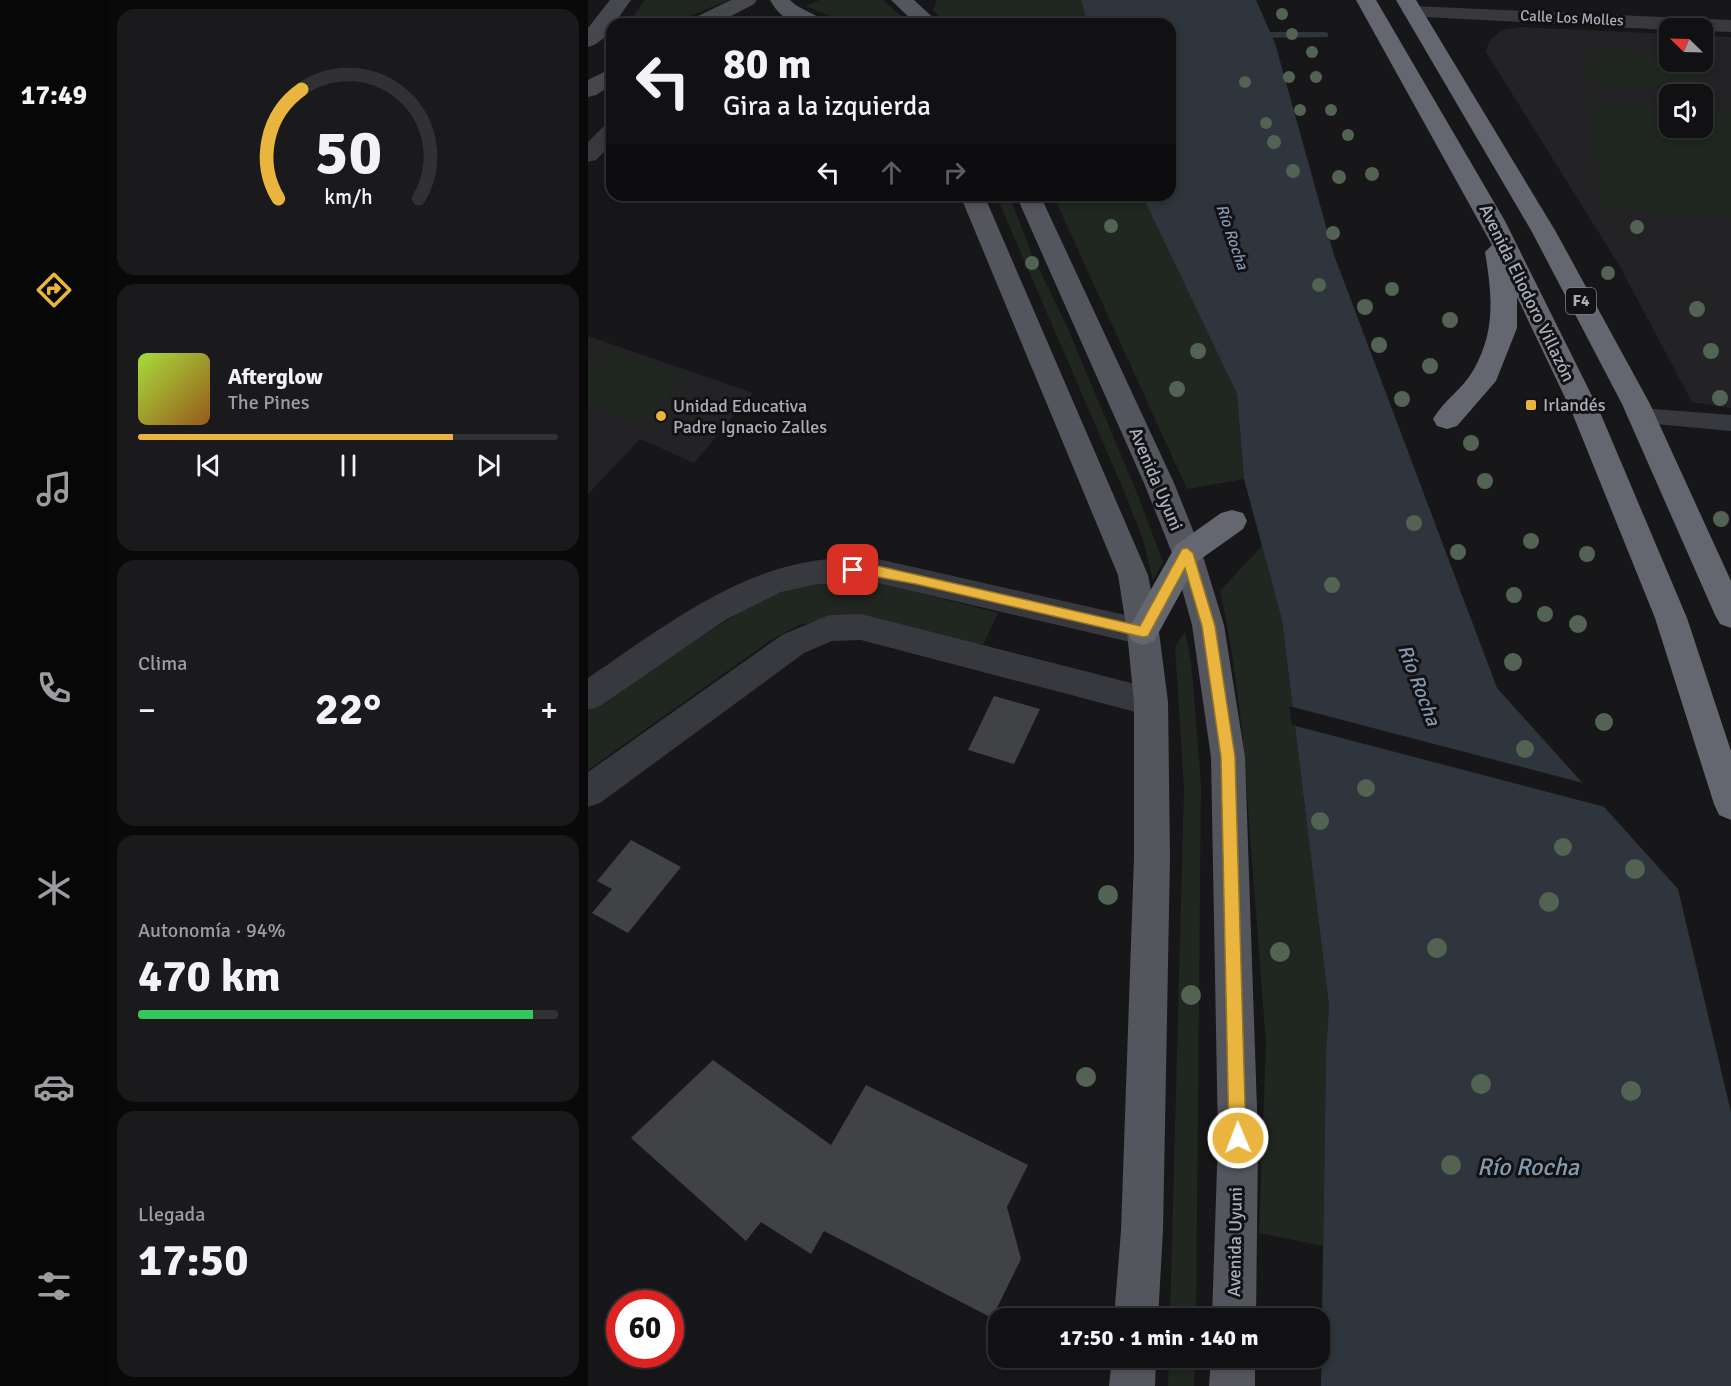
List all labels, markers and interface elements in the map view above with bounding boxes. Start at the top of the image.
street label: Calle Los Molles [1520,6,1625,30]
north arrow [1659,18,1713,72]
map controls [1659,18,1713,138]
text: 80 m [723,39,812,90]
icon: left [624,42,702,120]
text: 17:49 [21,79,87,112]
button: sound [1659,84,1713,138]
text: Gira a la izquierda [723,90,931,123]
text: 50 [314,114,382,191]
icon: left [812,156,845,189]
icon: ahead [875,156,908,189]
icon: right [938,156,971,189]
text: km/h [324,185,372,211]
street label: Avenida Eliodoro Villazón [1474,201,1580,385]
water label: Río Rocha [1211,202,1253,273]
icon: directions [33,269,75,311]
road number: F4 [1566,288,1596,314]
text: Afterglow [228,363,323,390]
text: The Pines [228,390,310,415]
place label: Irlandés [1543,394,1606,416]
place label: Unidad Educativa Padre Ignacio Zalles [673,395,827,438]
marker: Irlandés [1524,398,1538,412]
marker: Unidad Educativa Padre Ignacio Zalles [654,409,668,423]
street label: Avenida Uyuni [1124,424,1188,534]
icon: previous [192,449,225,482]
icon: pause [332,449,365,482]
icon: next [472,449,505,482]
icon: music [33,468,75,510]
pin [827,544,878,595]
icon: arrive [836,553,869,586]
water label: Río Rocha [1392,641,1446,730]
text: Clima [138,651,187,676]
icon: phone [33,667,75,709]
text: 22° [315,682,381,737]
text: − [138,690,156,731]
text: + [540,690,558,731]
icon: climate [33,867,75,909]
text: Autonomía · 94% [138,918,286,943]
text: 470 km [138,949,281,1004]
icon: car [33,1066,75,1108]
position arrow [1206,1106,1270,1170]
water label: Río Rocha [1477,1152,1580,1182]
street label: Avenida Uyuni [1223,1187,1247,1297]
text: Llegada [138,1202,205,1227]
text: 17:50 [138,1233,248,1288]
icon: filters [33,1265,75,1307]
speed limit sign: 60 [606,1290,684,1368]
text: 17:50 · 1 min · 140 m [1059,1324,1259,1351]

